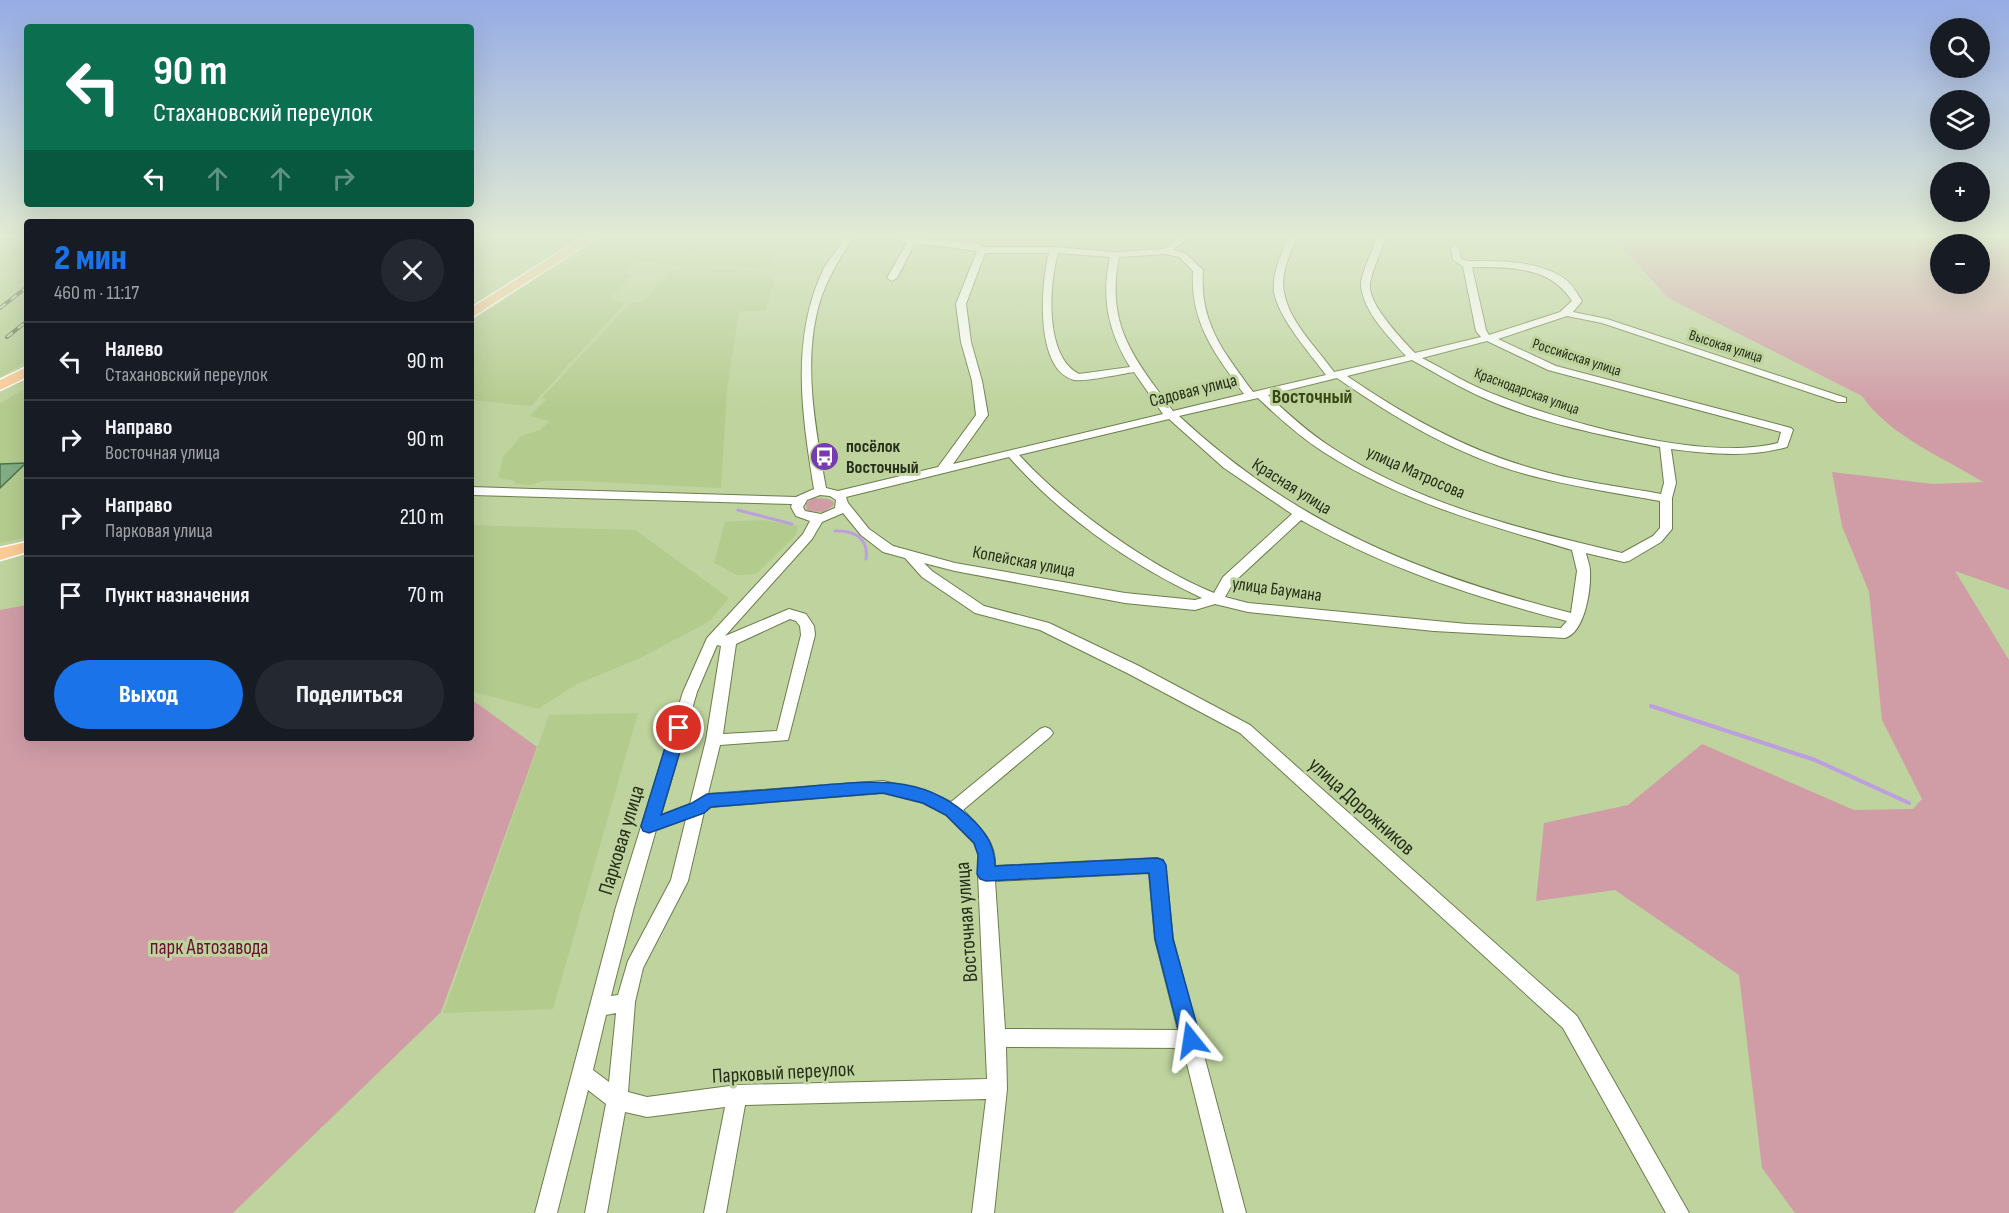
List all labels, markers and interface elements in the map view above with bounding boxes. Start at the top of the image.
map controls [1930,18,1990,294]
button: search [1930,18,1990,78]
text: 90 m [153,46,227,97]
icon: left [54,48,132,126]
button: layers [1930,90,1990,150]
text: Стахановский переулок [153,97,372,129]
icon: left [138,162,171,195]
icon: ahead [201,162,234,195]
icon: ahead [264,162,297,195]
icon: right [327,162,360,195]
button: + [1930,162,1990,222]
button: − [1930,234,1990,294]
text: 2 мин [54,237,127,280]
button: close [381,239,444,302]
text: 460 m · 11:17 [54,281,139,305]
street label: Высокая улица [1687,326,1765,367]
street label: Российская улица [1530,334,1624,381]
text: Налево [105,336,163,363]
icon: left [54,345,87,378]
text: 90 m [407,348,444,375]
text: Стахановский переулок [105,363,267,387]
street label: Краснодарская улица [1472,364,1582,419]
street label: Садовая улица [1147,369,1239,412]
district label: Восточный [1272,385,1352,409]
text: Направо [105,414,172,441]
icon: right [54,423,87,456]
text: 90 m [407,426,444,453]
place label: посёлок Восточный [846,436,919,478]
bus stop icon: посёлок Восточный [809,440,841,472]
text: Восточная улица [105,441,220,465]
street label: улица Матросова [1363,441,1468,504]
street label: Красная улица [1248,454,1335,519]
text: Направо [105,492,172,519]
icon: right [54,501,87,534]
text: 210 m [400,504,444,531]
text: Парковая улица [105,519,213,543]
street label: Копейская улица [971,541,1077,582]
street label: улица Баумана [1231,573,1323,606]
icon: arrive [54,579,87,612]
text: Пункт назначения [105,582,249,609]
text: 70 m [408,582,444,609]
button: Выход [54,660,243,729]
button: Поделиться [255,660,444,729]
pin [653,702,704,753]
icon: arrive [662,711,695,744]
street label: улица Дорожников [1303,752,1420,861]
street label: Парковая улица [593,782,650,898]
street label: Восточная улица [950,861,983,983]
park label: парк Автозавода [150,935,268,960]
position arrow [1159,1008,1223,1072]
street label: Парковый переулок [711,1056,855,1089]

